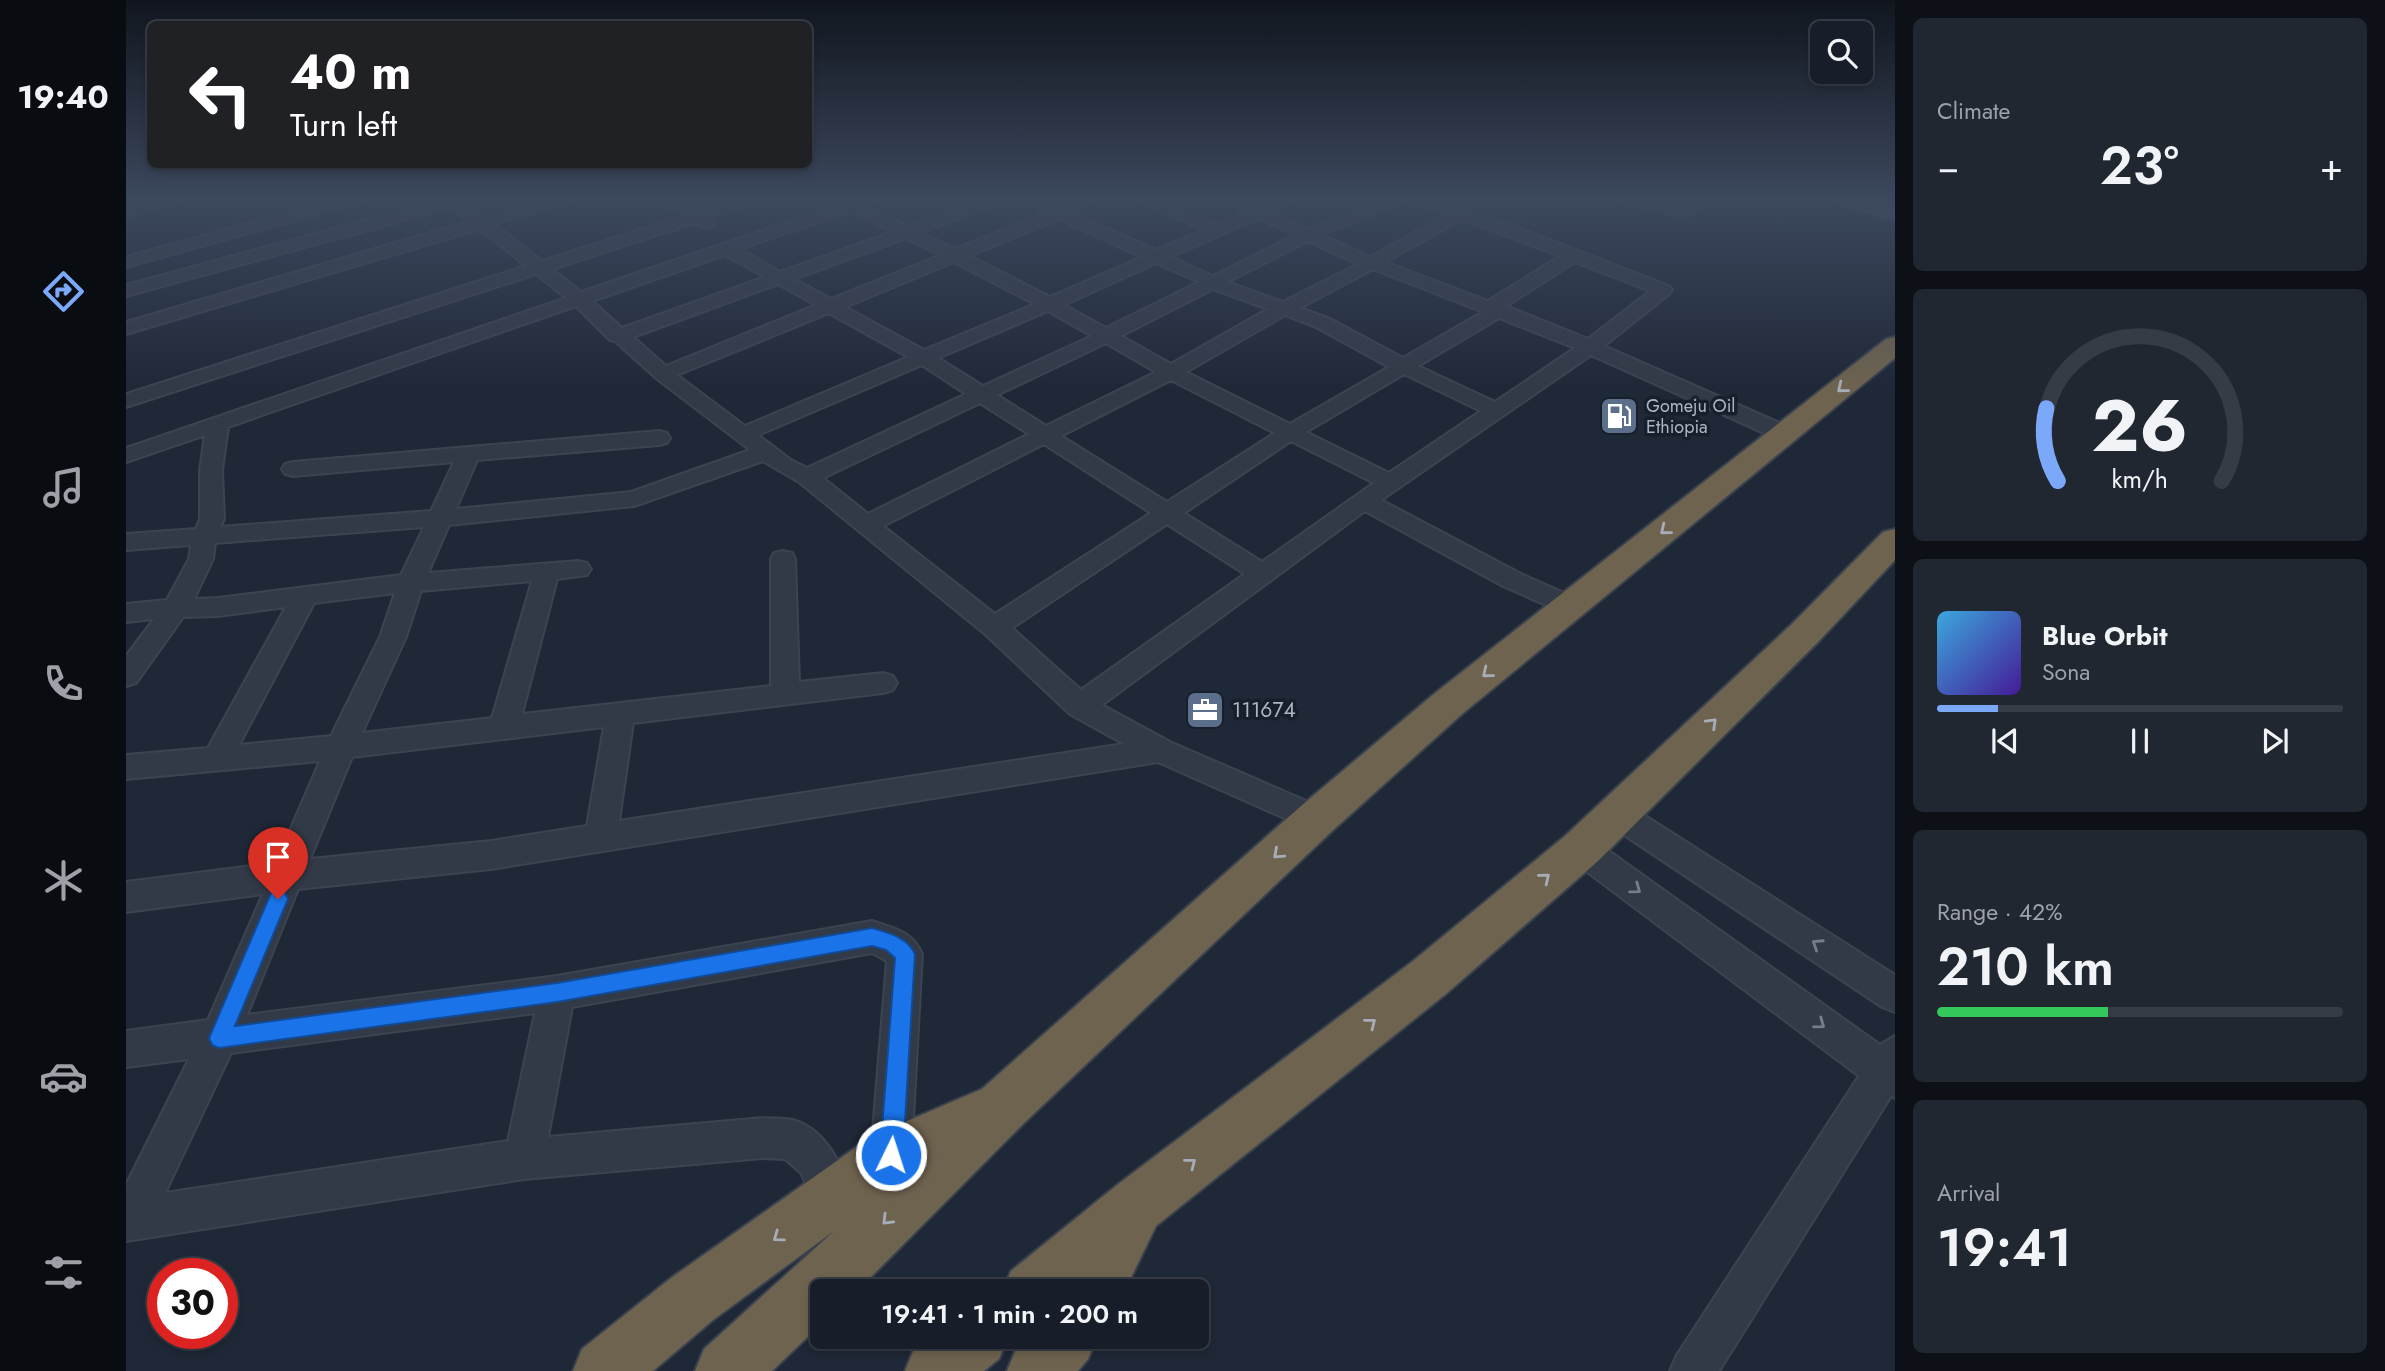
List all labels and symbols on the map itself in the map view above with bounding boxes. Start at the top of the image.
one-way arrow [1838,379,1850,392]
place label: Gomeju Oil Ethiopia [1646,393,1735,440]
fuel station icon: Gomeju Oil Ethiopia [1598,395,1640,437]
one-way arrow [1660,522,1672,535]
one-way arrow [1483,665,1496,677]
office icon: 111674 [1184,689,1226,731]
place label: 111674 [1232,695,1296,725]
one-way arrow [1704,719,1717,732]
pin [248,827,308,899]
one-way arrow [1273,845,1286,858]
one-way arrow [1537,874,1550,886]
one-way arrow [1628,881,1641,893]
one-way arrow [1812,939,1825,952]
one-way arrow [1812,1015,1825,1028]
one-way arrow [1363,1019,1375,1032]
position arrow [854,1118,928,1192]
one-way arrow [1184,1159,1196,1172]
one-way arrow [882,1212,895,1225]
one-way arrow [773,1228,786,1241]
speed limit sign: 30 [147,1258,238,1349]

